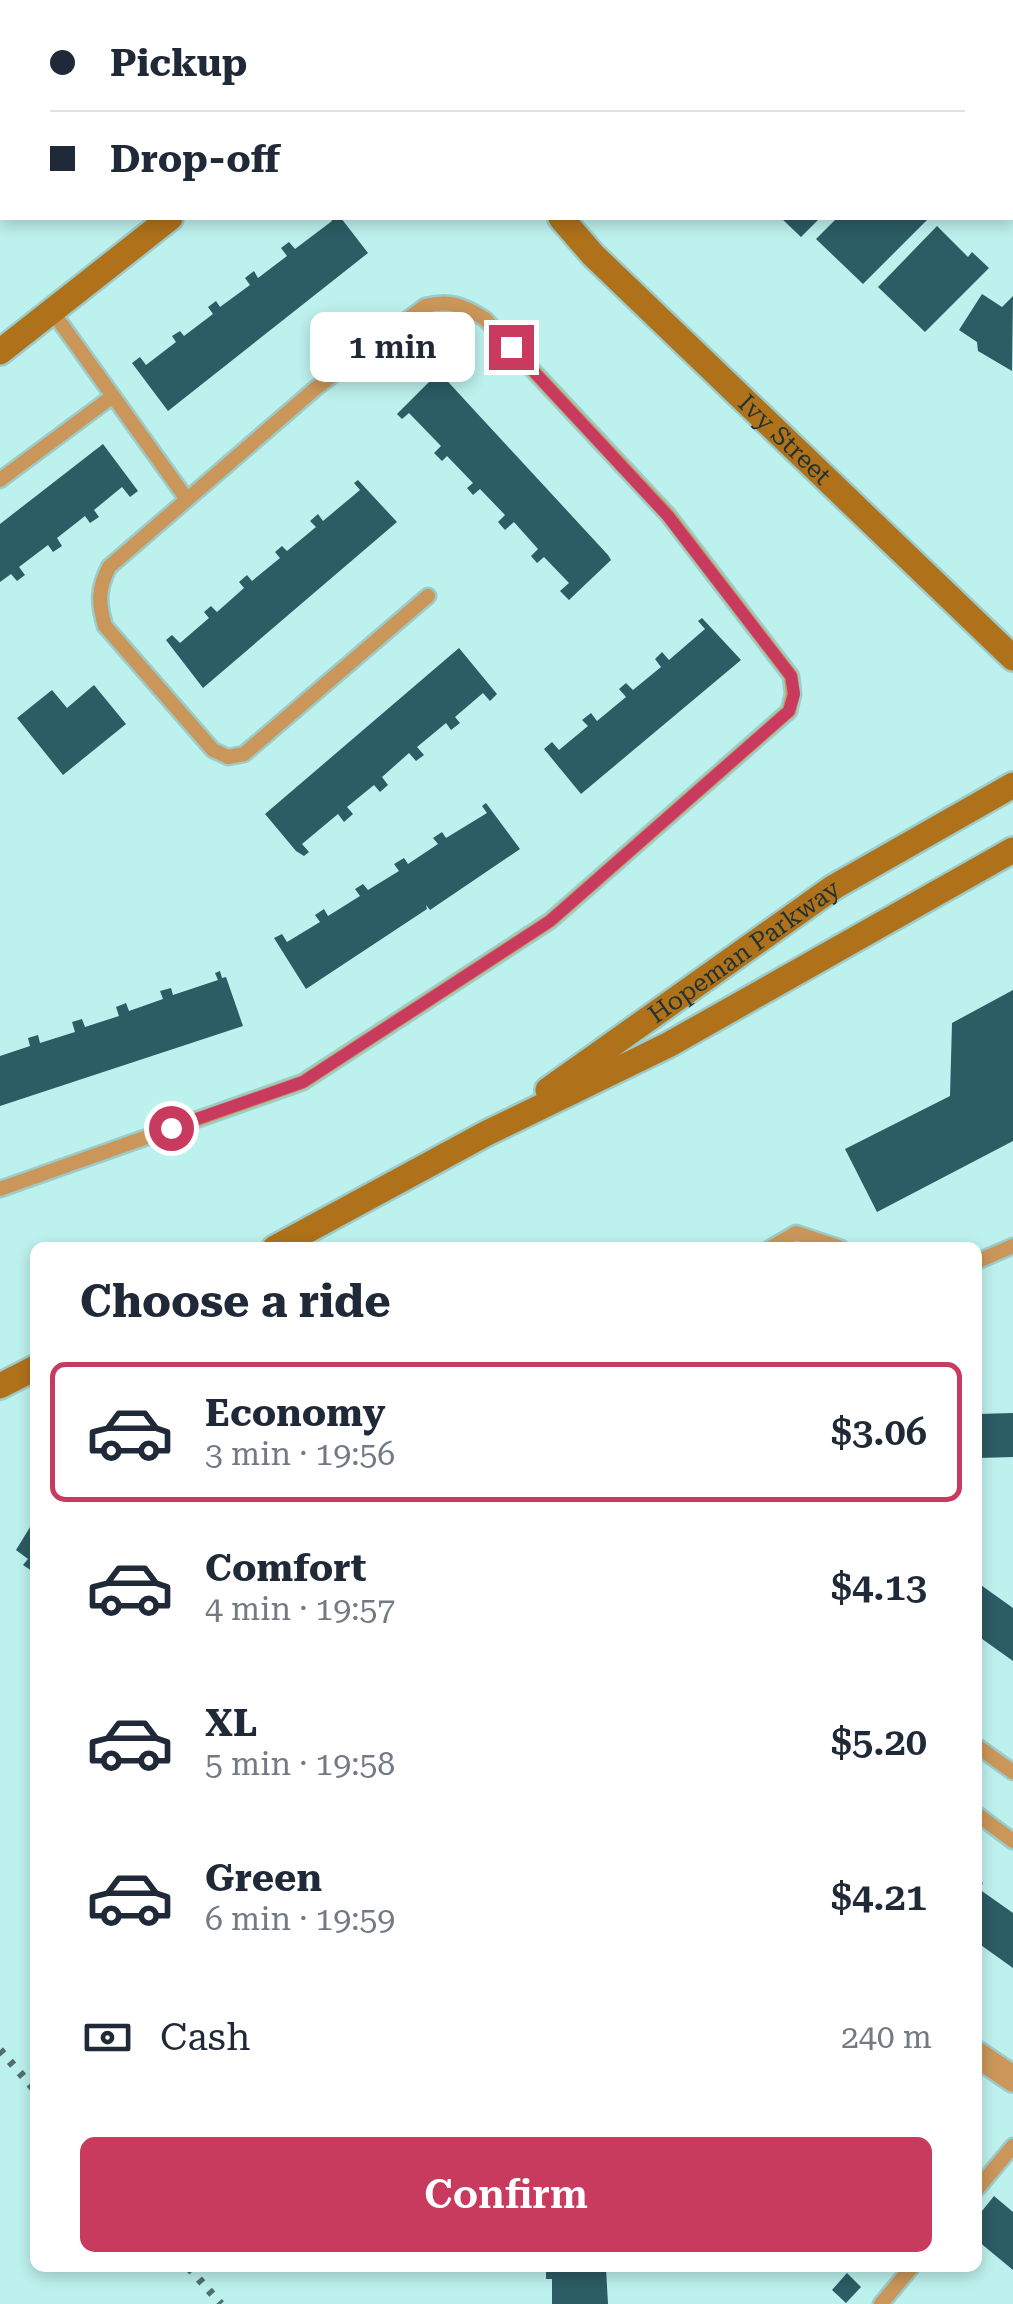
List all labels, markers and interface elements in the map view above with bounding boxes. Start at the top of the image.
text: Pickup [110,41,247,85]
text: Drop-off [110,137,280,181]
callout: 1 min [311,312,476,382]
route end [489,325,534,370]
text: 1 min [348,328,437,366]
street label: Ivy Street [733,388,837,490]
street label: Hopeman Parkway [642,873,845,1029]
route start [149,1106,194,1151]
text: Choose a ride [80,1275,391,1328]
icon: car [85,1387,175,1477]
text: Economy [205,1391,385,1435]
text: $3.06 [831,1410,927,1454]
text: 3 min · 19:56 [205,1435,395,1473]
icon: car [85,1542,175,1632]
text: Comfort [205,1546,366,1590]
text: $4.13 [831,1565,927,1609]
text: 4 min · 19:57 [205,1590,395,1628]
icon: car [85,1697,175,1787]
text: XL [205,1701,257,1745]
text: $5.20 [831,1720,927,1764]
text: 5 min · 19:58 [205,1745,395,1783]
icon: car [85,1852,175,1942]
text: Green [205,1856,322,1900]
text: $4.21 [831,1875,927,1919]
text: 6 min · 19:59 [205,1900,395,1938]
icon: cash [80,2010,135,2065]
text: Cash [160,2015,250,2059]
text: 240 m [841,2018,932,2056]
button: Confirm [80,2137,932,2252]

